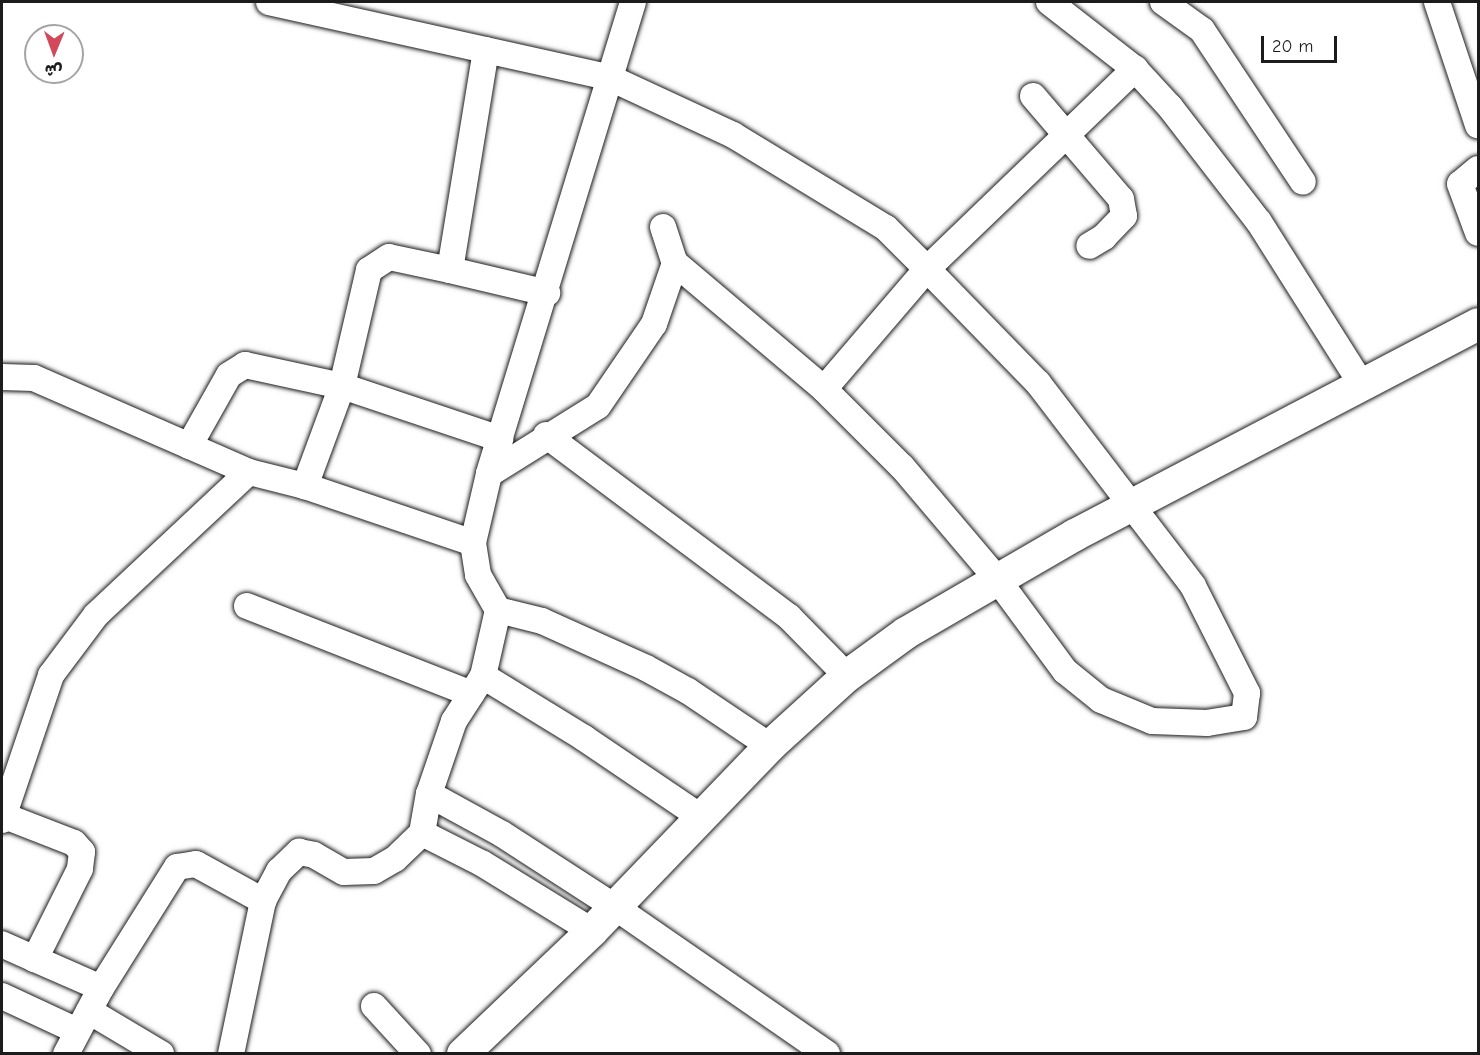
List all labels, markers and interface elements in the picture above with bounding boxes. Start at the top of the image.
north arrow [24,24,84,84]
scale bar [1264,24,1340,62]
text: 20 m [1272,36,1313,57]
text: ش [45,61,63,79]

